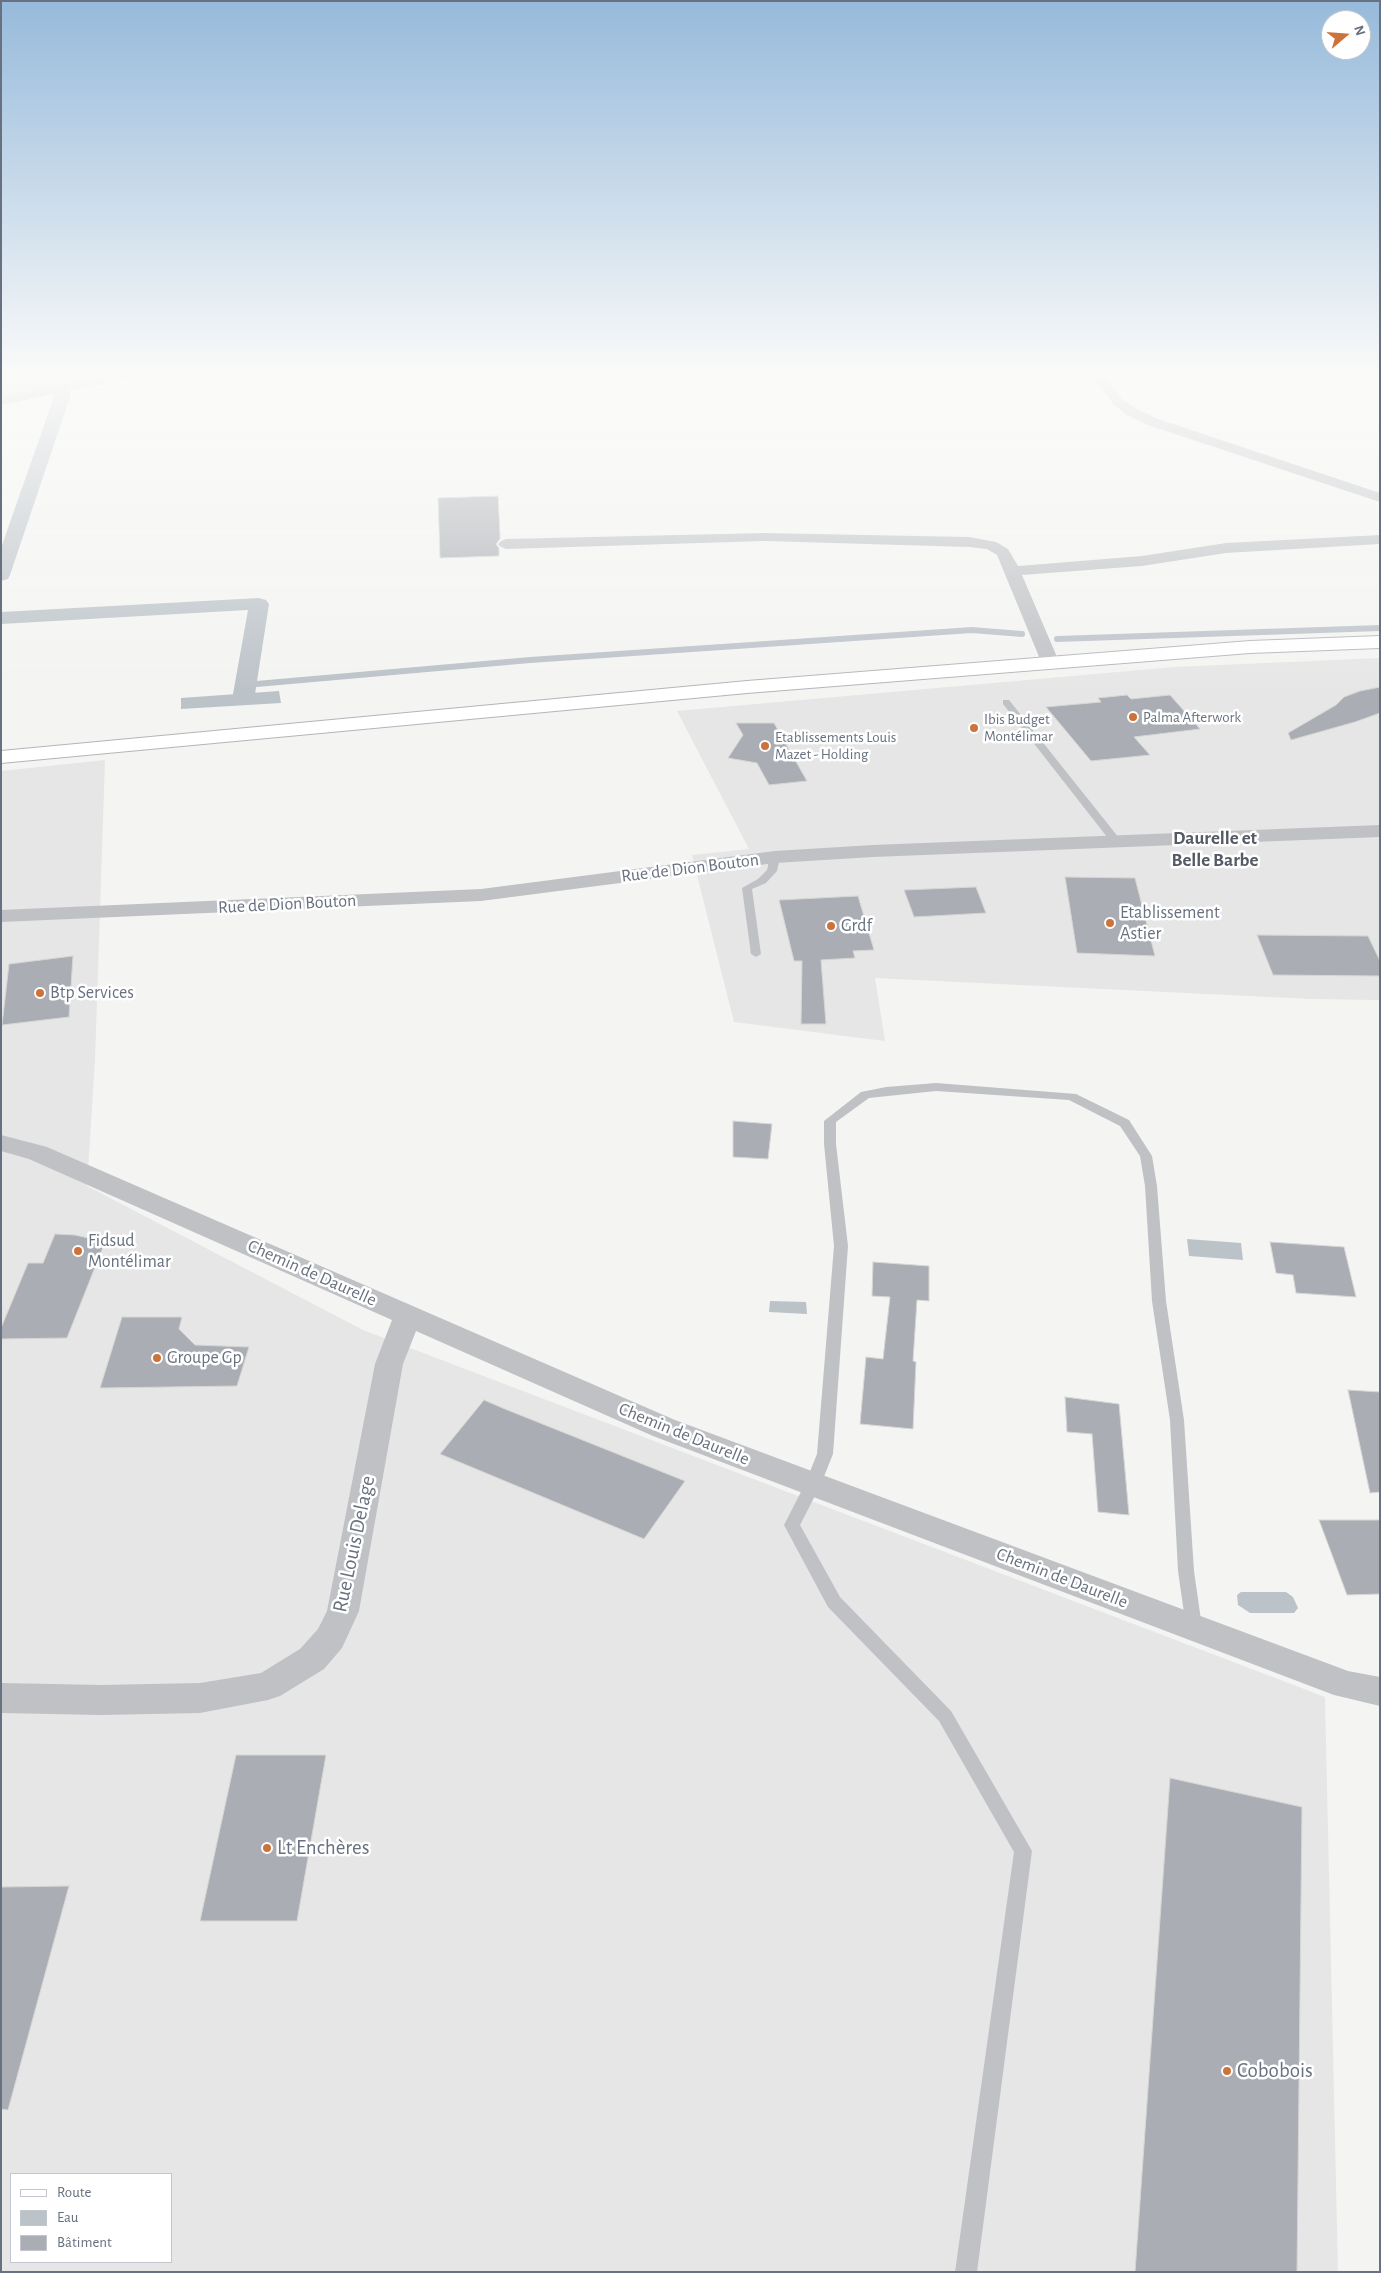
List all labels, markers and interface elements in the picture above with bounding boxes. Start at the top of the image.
north arrow [1321,10,1371,60]
text: N [1351,24,1367,37]
place label: Palma Afterwork [1143,708,1241,726]
place label: Ibis Budget Montélimar [984,710,1053,745]
marker: Palma Afterwork [1127,711,1139,723]
marker: Ibis Budget Montélimar [968,722,980,734]
place label: Etablissements Louis Mazet - Holding [775,728,896,763]
marker: Etablissements Louis Mazet - Holding [759,740,771,752]
district label: Daurelle et Belle Barbe [1172,827,1258,871]
street label: Rue de Dion Bouton [620,849,760,887]
street label: Rue de Dion Bouton [217,890,357,918]
place label: Etablissement Astier [1120,902,1220,944]
place label: Grdf [841,915,872,937]
marker: Etablissement Astier [1104,917,1116,929]
marker: Grdf [825,920,837,932]
place label: Btp Services [50,982,134,1004]
marker: Btp Services [34,987,46,999]
place label: Fidsud Montélimar [88,1230,171,1272]
street label: Chemin de Daurelle [244,1235,380,1311]
marker: Fidsud Montélimar [72,1245,84,1257]
place label: Groupe Gp [167,1347,242,1369]
marker: Groupe Gp [151,1352,163,1364]
street label: Chemin de Daurelle [616,1398,752,1470]
street label: Rue Louis Delage [327,1473,381,1615]
street label: Chemin de Daurelle [993,1543,1131,1613]
place label: Lt Enchères [277,1835,370,1861]
marker: Lt Enchères [261,1842,273,1854]
place label: Cobobois [1237,2058,1313,2084]
marker: Cobobois [1221,2065,1233,2077]
legend [10,2173,172,2263]
text: Route [57,2185,91,2200]
text: Eau [57,2210,79,2225]
text: Bâtiment [57,2235,112,2250]

